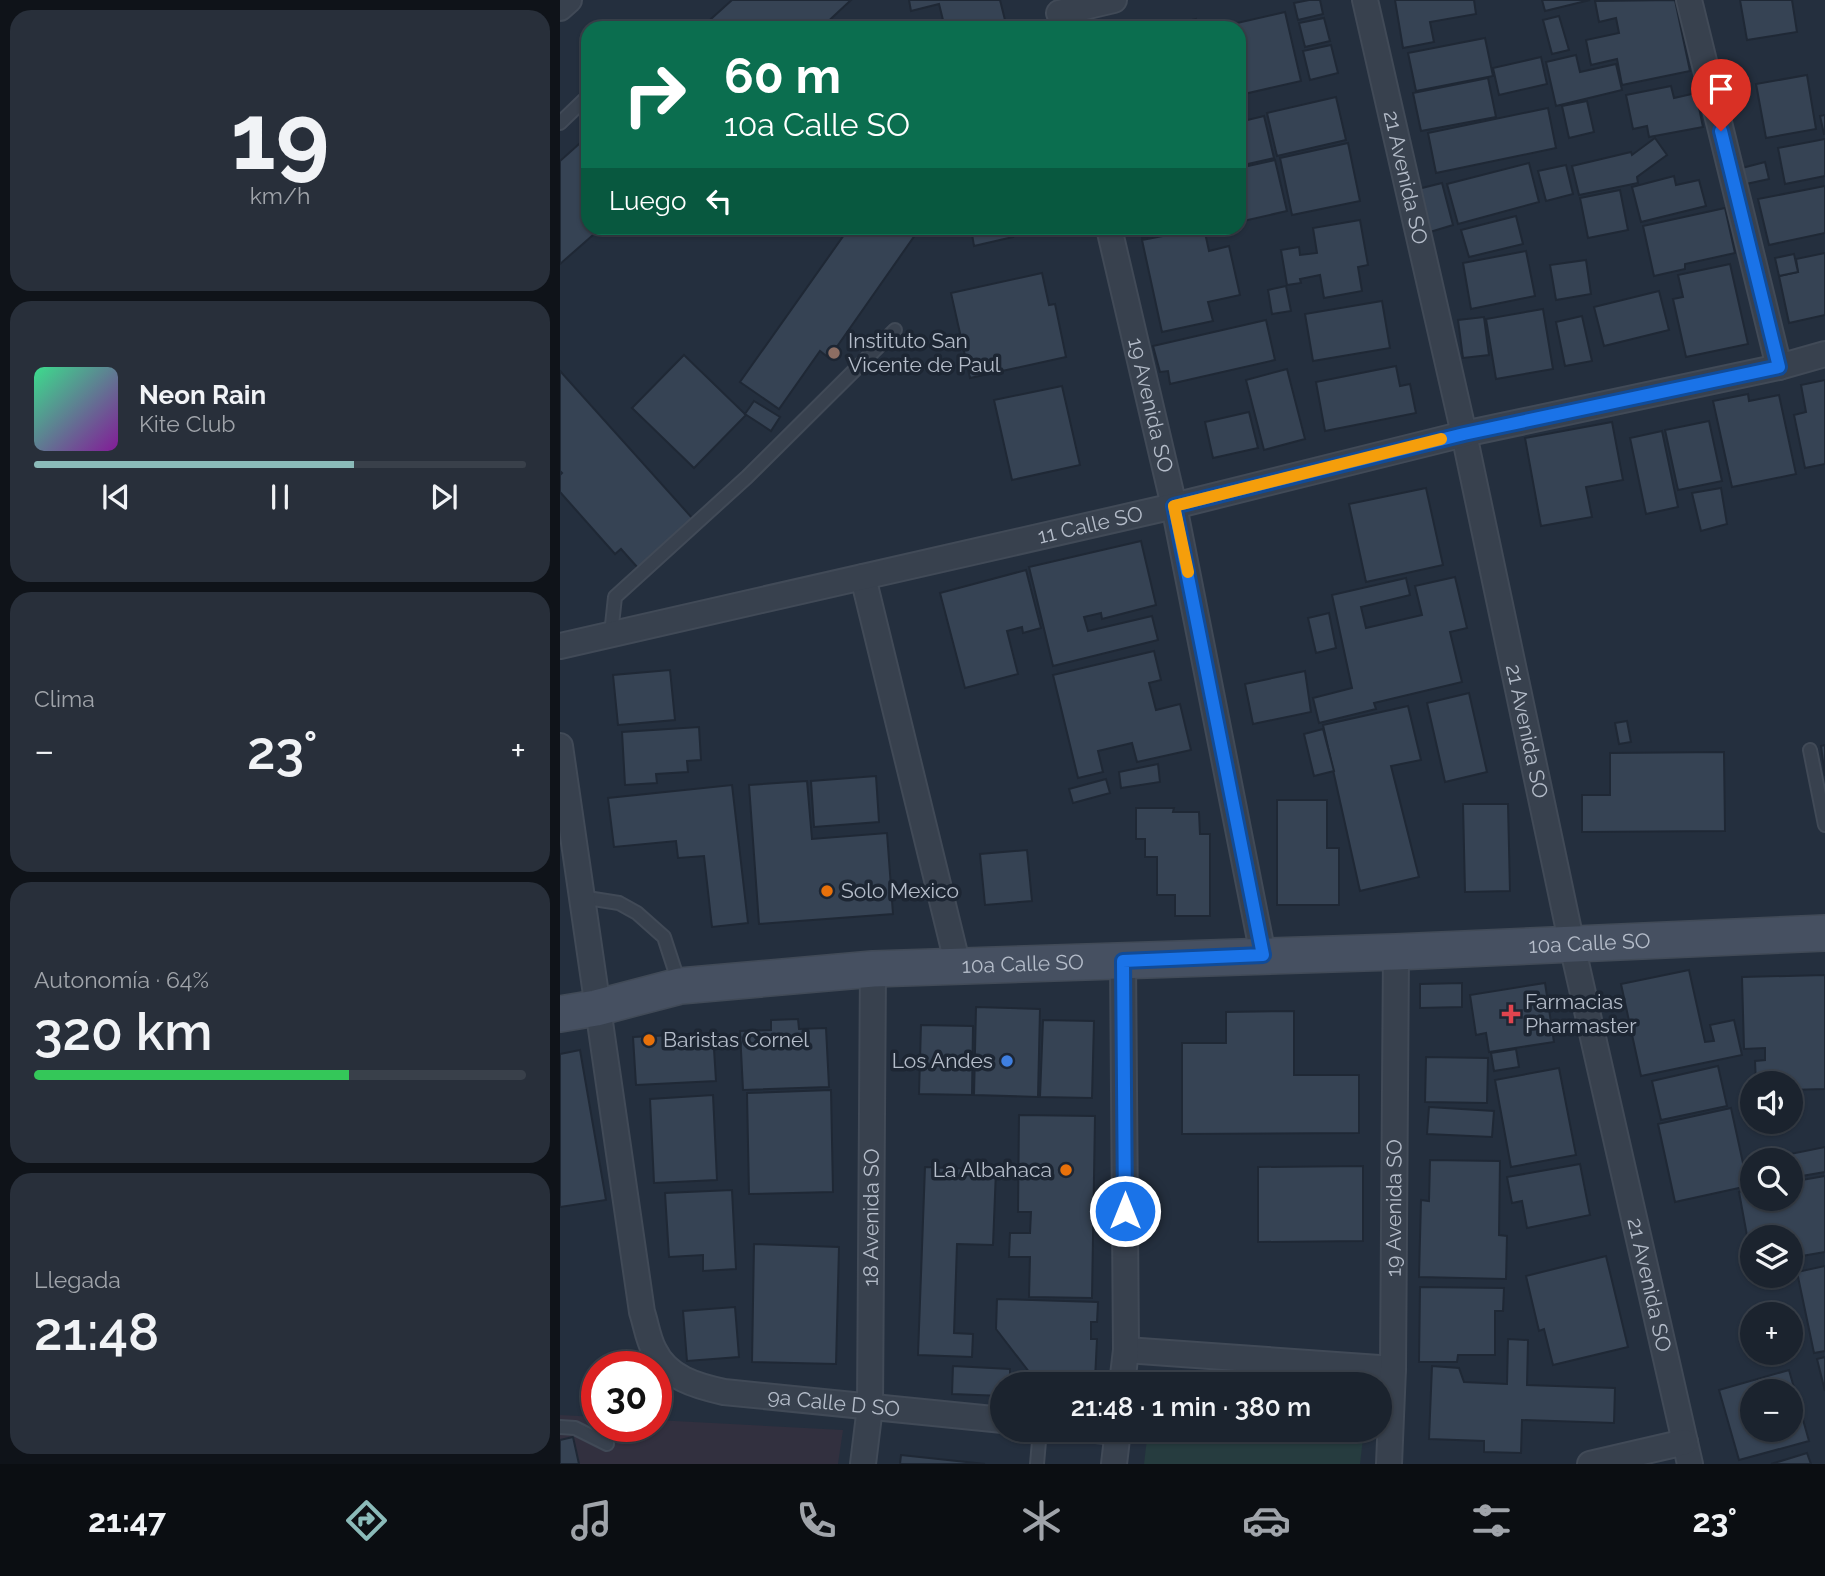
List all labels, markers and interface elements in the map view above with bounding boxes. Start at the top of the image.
text: 60 m [724,47,841,104]
icon: right [609,49,700,140]
pin [1691,59,1751,131]
icon: arrive [1702,70,1740,108]
text: 19 [231,83,329,190]
text: 10a Calle SO [724,106,910,143]
street label: 21 Avenida SO [1379,108,1433,247]
text: km/h [250,182,310,209]
icon: left [700,182,738,220]
text: Luego [609,186,686,216]
place label: Instituto San Vicente de Paul [848,328,1001,377]
street label: 19 Avenida SO [1123,335,1179,475]
marker: Instituto San Vicente de Paul [826,345,842,361]
text: Neon Rain [139,380,266,410]
text: Kite Club [139,410,236,437]
icon: previous [97,478,135,516]
icon: pause [261,478,299,516]
icon: next [425,478,463,516]
street label: 11 Calle SO [1035,501,1145,549]
street label: 21 Avenida SO [1501,662,1554,801]
text: Clima [34,685,95,712]
text: 23° [247,720,318,781]
text: − [34,728,54,773]
text: + [510,728,526,773]
place label: Solo Mexico [841,878,959,903]
marker: Solo Mexico [819,883,835,899]
street label: 10a Calle SO [1528,928,1651,958]
street label: 10a Calle SO [961,949,1084,978]
text: Autonomía · 64% [34,966,209,993]
place label: Farmacias Pharmaster [1525,989,1637,1038]
text: 320 km [34,1001,213,1062]
marker: Farmacias Pharmaster [1503,1006,1519,1022]
place label: Baristas Cornel [663,1027,809,1052]
marker: Baristas Cornel [641,1032,657,1048]
place label: Los Andes [892,1048,993,1073]
marker: Los Andes [999,1053,1015,1069]
map controls [1740,1071,1803,1442]
button: sound [1740,1071,1803,1134]
street label: 19 Avenida SO [1381,1139,1407,1277]
street label: 18 Avenida SO [858,1148,884,1287]
button: search [1740,1148,1803,1211]
place label: La Albahaca [933,1157,1052,1182]
marker: La Albahaca [1058,1162,1074,1178]
position arrow [1088,1174,1162,1248]
street label: 21 Avenida SO [1622,1215,1677,1354]
button: layers [1740,1225,1803,1288]
text: Llegada [34,1266,121,1293]
text: 21:48 [34,1301,159,1362]
button: + [1740,1302,1803,1365]
speed limit sign: 30 [581,1351,672,1442]
button: − [1740,1379,1803,1442]
street label: 9a Calle D SO [766,1383,901,1422]
text: 21:48 · 1 min · 380 m [1071,1392,1311,1422]
icon: directions [342,1496,391,1545]
icon: music [567,1496,616,1545]
icon: phone [792,1496,841,1545]
icon: climate [1017,1496,1066,1545]
icon: car [1242,1496,1291,1545]
icon: filters [1467,1496,1516,1545]
text: 21:47 [88,1502,166,1539]
text: 23° [1692,1502,1737,1539]

